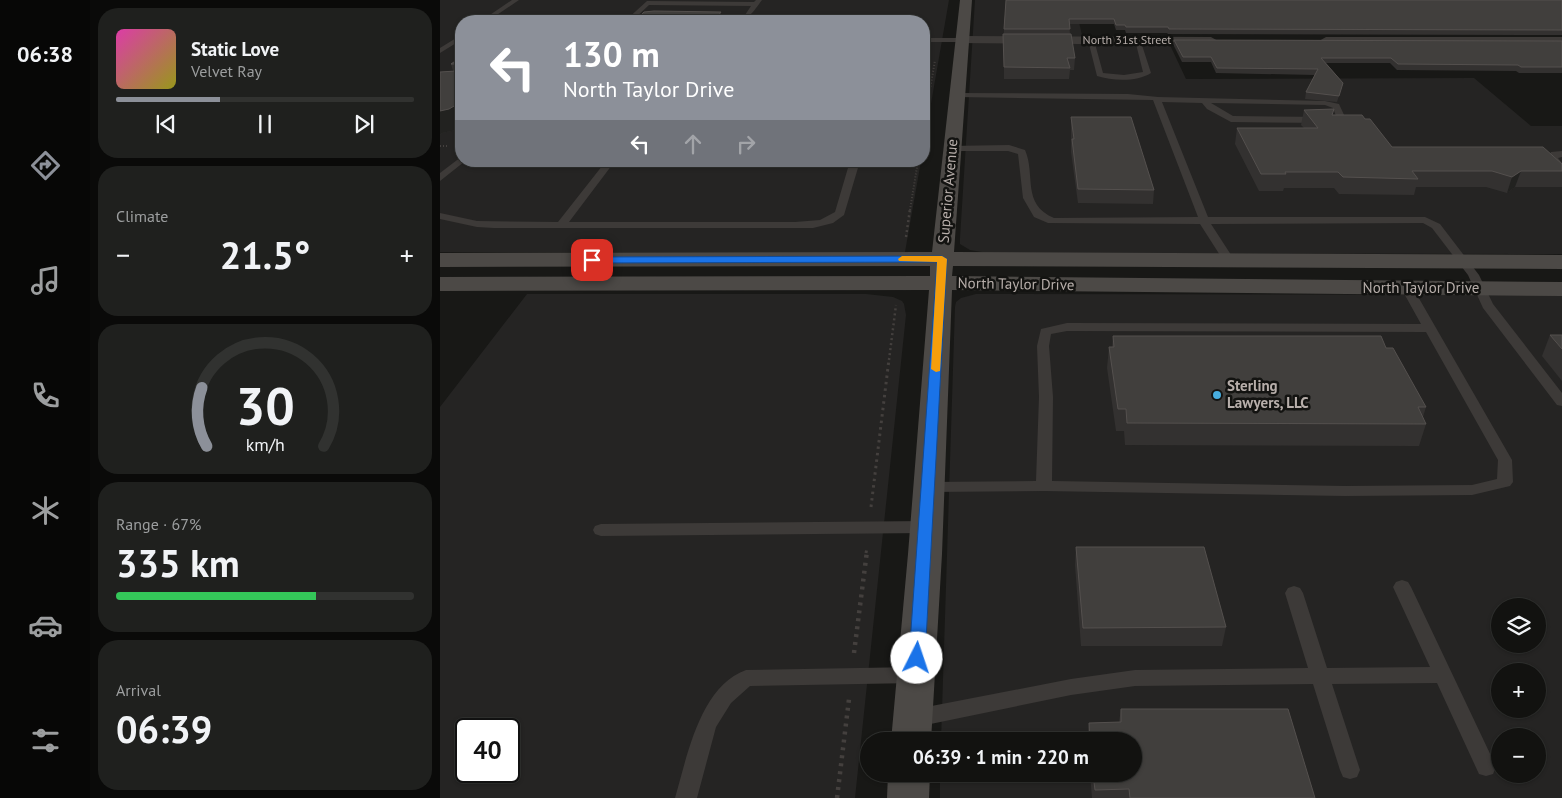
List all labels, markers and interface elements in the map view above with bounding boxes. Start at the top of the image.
text: 130 m [563,31,660,77]
street label: North 31st Street [1083,32,1171,47]
icon: left [480,35,545,100]
text: Static Love [191,37,279,61]
text: 06:38 [17,40,73,68]
text: Velvet Ray [191,61,262,81]
text: North Taylor Drive [563,75,734,103]
icon: previous [152,110,180,138]
icon: pause [251,110,279,138]
icon: next [350,110,378,138]
icon: left [626,130,654,158]
icon: ahead [679,130,707,158]
icon: right [732,130,760,158]
street label: Superior Avenue [933,138,962,244]
icon: directions [28,148,63,183]
text: Climate [116,206,168,226]
text: 21.5° [220,230,310,279]
text: − [116,236,130,273]
text: + [400,236,414,273]
pin [571,239,613,281]
icon: arrive [578,246,606,274]
icon: music [28,263,63,298]
street label: North Taylor Drive [957,273,1075,294]
street label: North Taylor Drive [1363,278,1479,297]
text: 30 [236,372,294,439]
place label: Sterling Lawyers, LLC [1227,376,1309,412]
icon: phone [28,378,63,413]
marker: Sterling Lawyers, LLC [1211,389,1223,401]
text: km/h [245,433,285,456]
icon: climate [28,493,63,528]
text: Range · 67% [116,514,201,534]
text: 335 km [116,538,240,587]
map controls [1491,598,1546,783]
button: layers [1491,598,1546,653]
icon: car [28,608,63,643]
position arrow [890,631,942,683]
button: + [1491,663,1546,718]
text: Arrival [116,680,161,700]
text: 06:39 [116,704,212,753]
speed limit sign: 40 [455,718,520,783]
icon: filters [28,723,63,758]
button: − [1491,728,1546,783]
text: 06:39 · 1 min · 220 m [913,745,1089,769]

